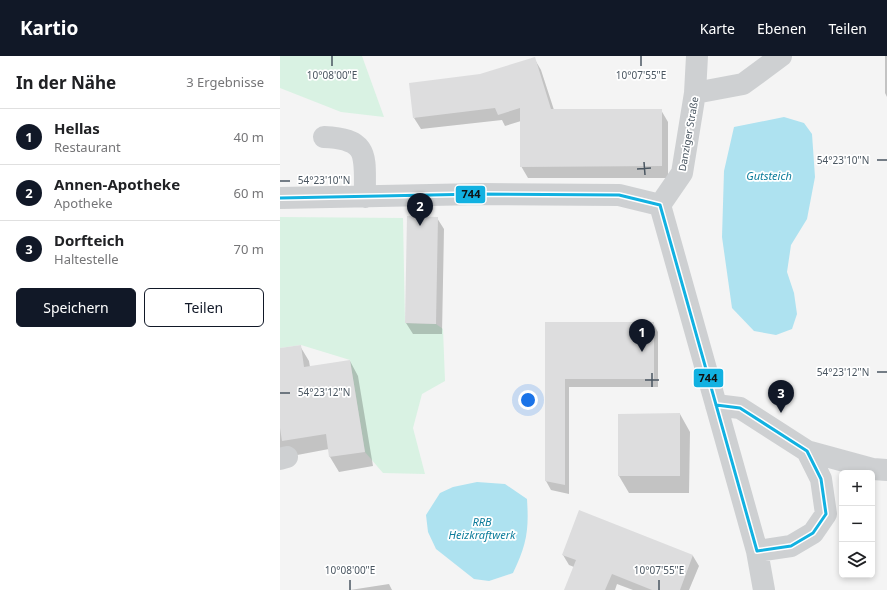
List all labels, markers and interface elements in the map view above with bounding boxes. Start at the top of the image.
text: Kartio [20,15,78,41]
text: Karte [700,19,735,38]
text: Ebenen [757,19,807,38]
text: Teilen [829,19,867,38]
text: 10°08'00"E [307,68,357,82]
text: 10°07'55"E [616,68,666,82]
text: In der Nähe [16,71,116,94]
text: 3 Ergebnisse [186,73,264,91]
street label: Danziger Straße [675,95,702,172]
text: Hellas [54,118,100,138]
text: 1 [25,128,33,146]
text: 40 m [234,128,264,146]
text: Restaurant [54,138,121,156]
text: 54°23'10"N [817,153,869,167]
water label: Gutsteich [746,168,792,183]
text: 54°23'10"N [298,173,350,187]
text: Annen-Apotheke [54,174,180,194]
text: 2 [25,184,33,202]
text: 60 m [234,184,264,202]
line badge: 744 [455,185,486,204]
text: 744 [462,186,481,201]
pin: 2 [407,193,433,226]
text: Apotheke [54,194,113,212]
text: Dorfteich [54,230,124,250]
text: 3 [25,240,33,258]
text: 70 m [234,240,264,258]
text: Haltestelle [54,250,119,268]
button: Speichern [16,288,136,327]
button: Teilen [144,288,264,327]
pin: 1 [629,319,655,352]
text: 54°23'12"N [817,365,869,379]
line badge: 744 [693,368,724,388]
text: 744 [699,370,718,385]
pin: 3 [768,380,794,413]
text: 54°23'12"N [298,385,350,399]
your location [518,390,538,410]
map controls [839,470,875,578]
button: + [839,470,875,506]
button: − [839,506,875,542]
water label: RRB Heizkraftwerk [449,514,516,542]
button: layers [839,542,875,578]
text: 10°08'00"E [325,563,375,577]
text: 10°07'55"E [634,563,684,577]

